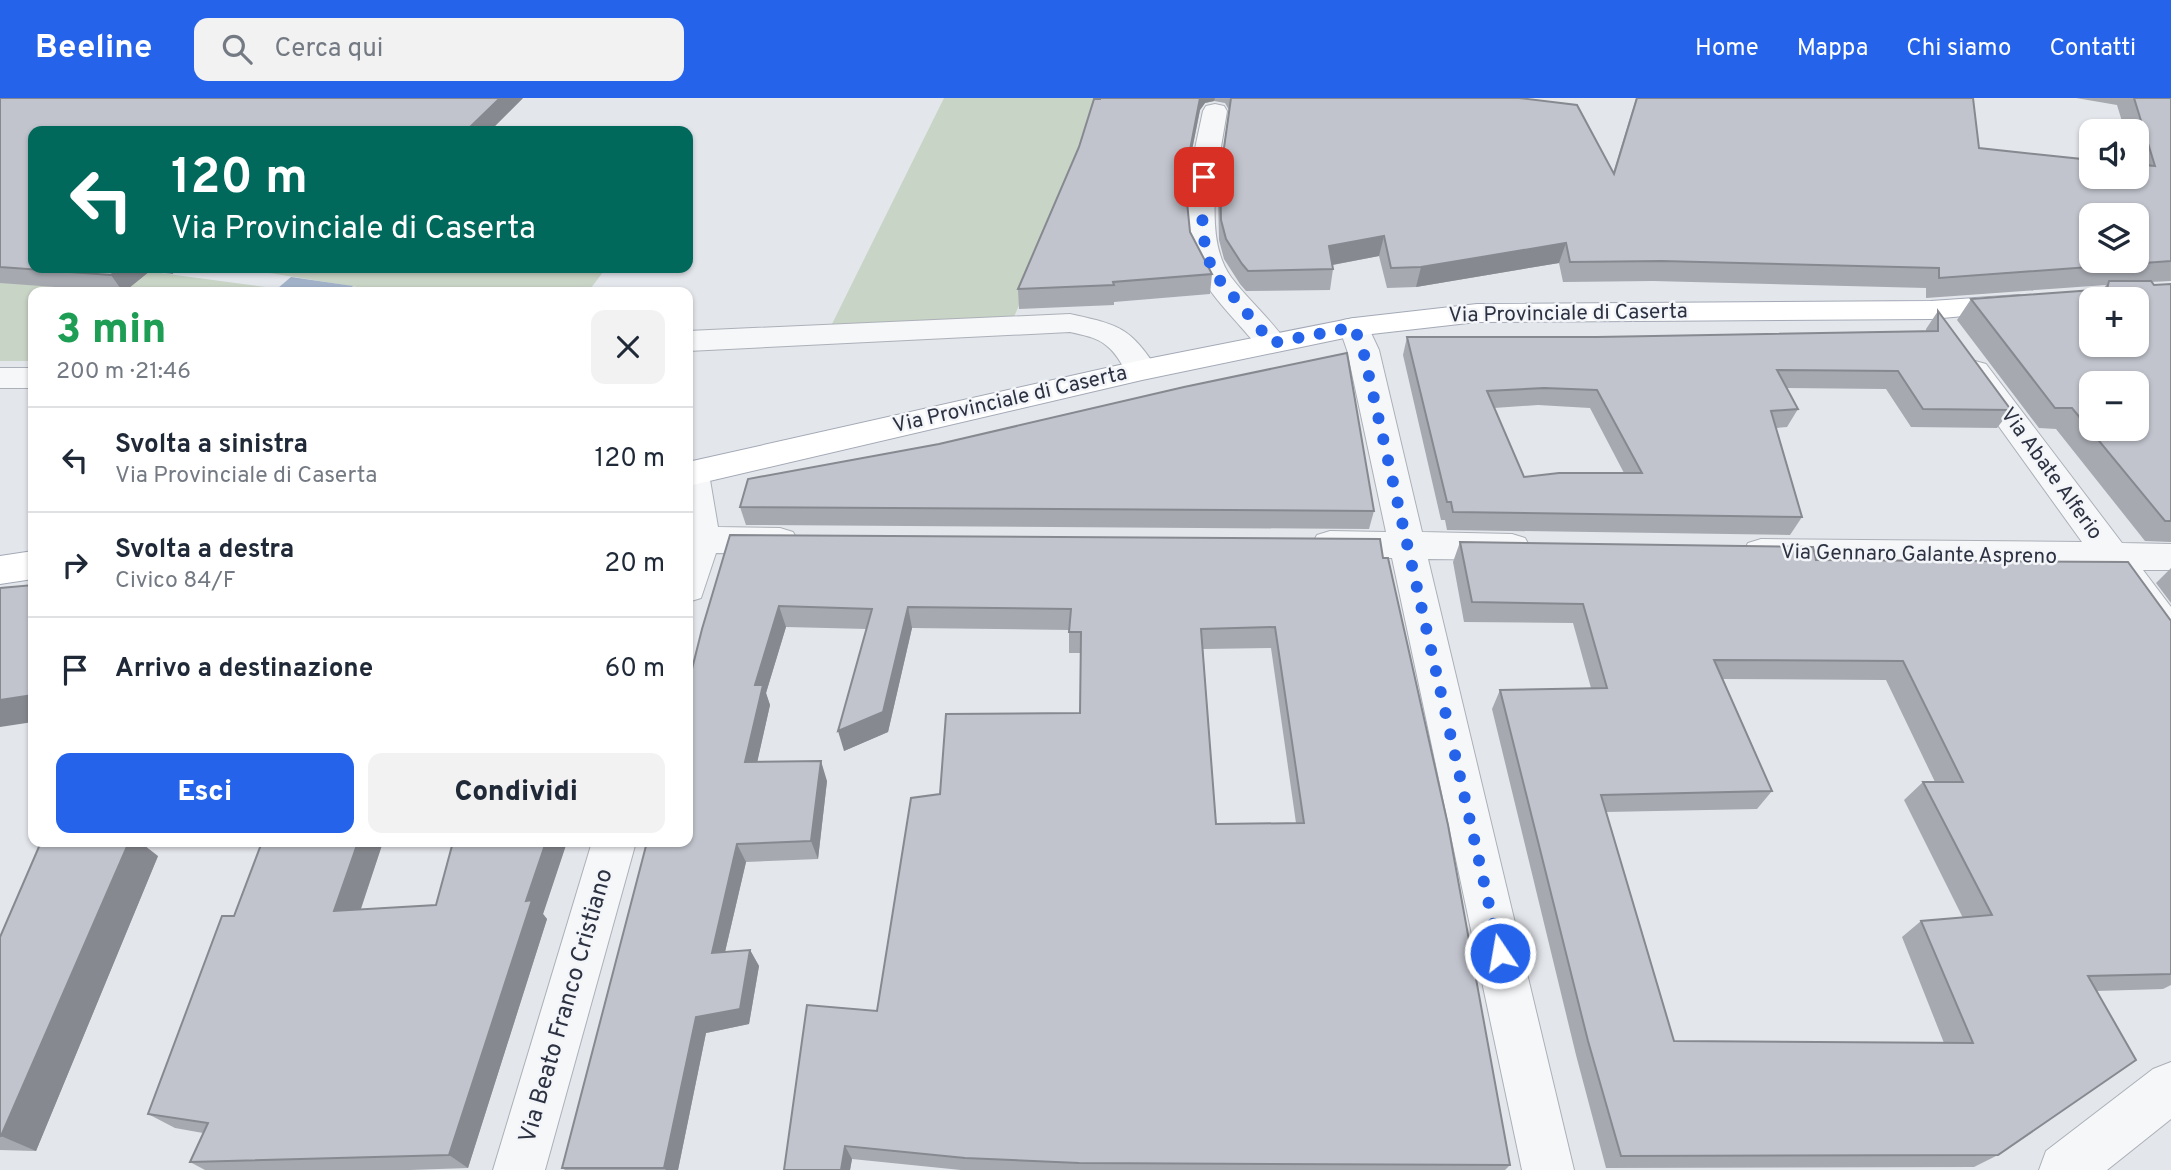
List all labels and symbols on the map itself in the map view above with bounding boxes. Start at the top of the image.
pin [1174,147,1234,207]
street label: Via Provinciale di Caserta [1448,298,1688,330]
street label: Via Provinciale di Caserta [890,360,1130,440]
street label: Via Abate Alferio [1994,402,2108,546]
street label: Via Gennaro Galante Aspreno [1781,539,2057,571]
street label: Via Beato Franco Cristiano [513,865,621,1147]
position arrow [1463,916,1537,990]

